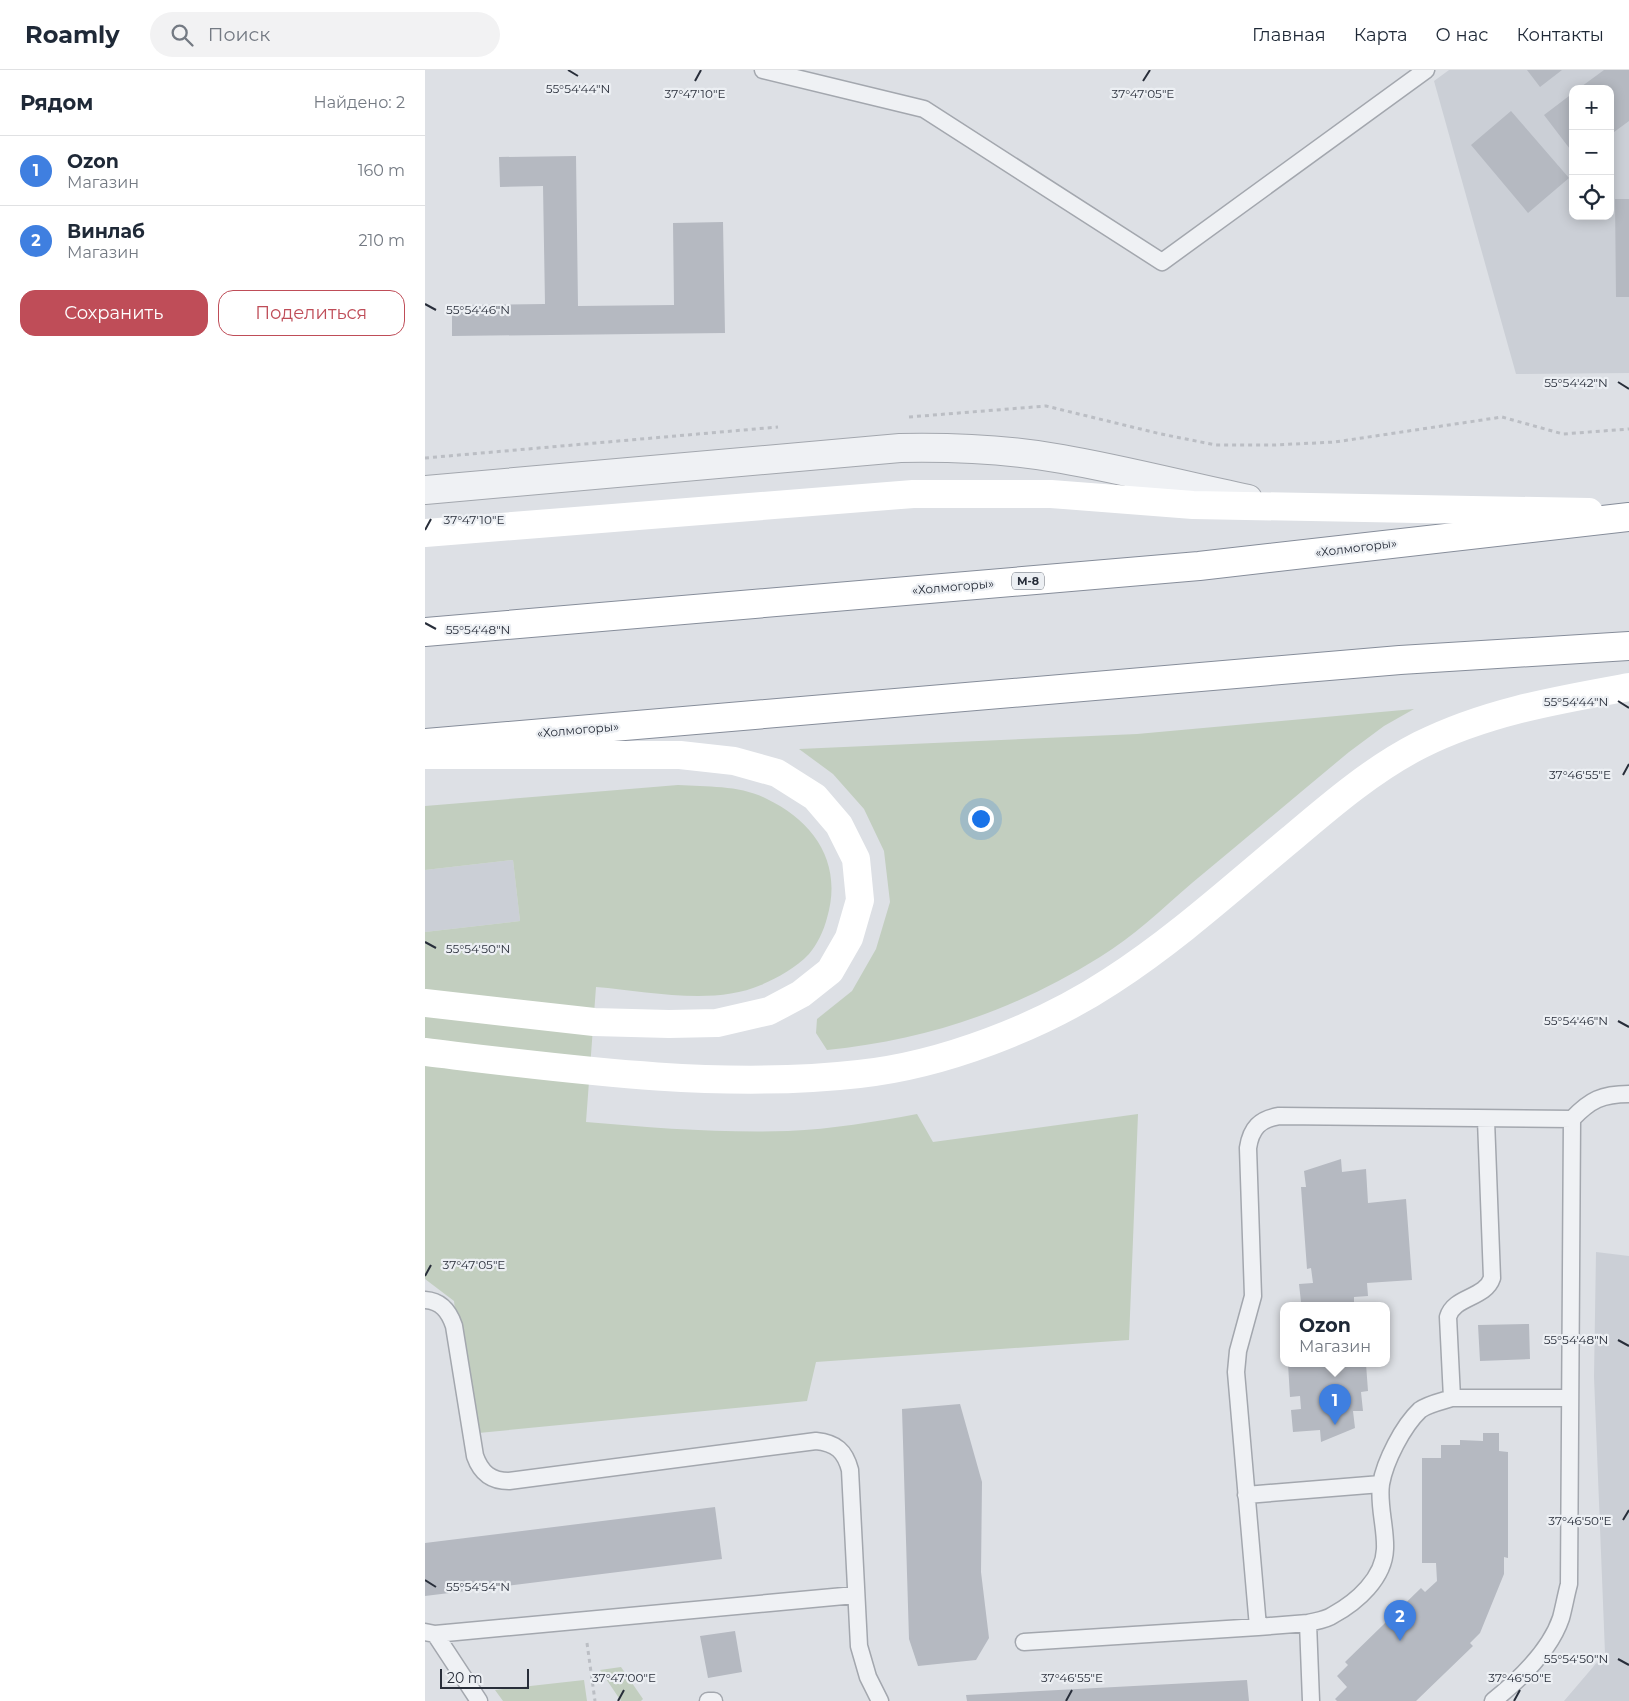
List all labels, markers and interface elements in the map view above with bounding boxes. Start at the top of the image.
search box [150,12,500,57]
text: Roamly [25,20,120,49]
icon: search [168,21,196,49]
text: Поиск [208,23,270,46]
text: Главная [1252,24,1326,46]
text: Карта [1354,24,1408,46]
text: О нас [1436,24,1488,46]
text: Контакты [1516,24,1604,46]
text: 55°54'44"N [546,81,610,96]
map controls [1569,85,1614,220]
button: + [1569,85,1614,130]
text: 37°47'10"E [665,86,725,101]
text: 37°47'05"E [1112,86,1174,101]
text: Рядом [20,90,93,115]
text: Найдено: 2 [314,93,405,112]
button: − [1569,130,1614,175]
text: Ozon [67,150,119,173]
text: 1 [33,161,39,180]
text: 160 m [358,161,405,180]
text: Магазин [67,173,139,192]
button: locate [1569,175,1614,220]
text: Винлаб [67,220,145,243]
text: 2 [31,231,41,250]
text: 210 m [358,231,405,250]
text: Магазин [67,243,139,262]
button: Сохранить [20,290,208,336]
button: Поделиться [218,290,405,336]
text: 55°54'46"N [446,302,510,317]
text: 55°54'42"N [1544,375,1608,390]
text: 37°47'10"E [444,512,504,527]
street label: «Холмогоры» [1314,535,1398,560]
road number: М-8 [1012,572,1044,590]
street label: «Холмогоры» [912,575,995,598]
text: 55°54'48"N [446,622,510,637]
text: 55°54'44"N [1544,694,1608,709]
street label: «Холмогоры» [537,718,620,741]
text: 37°46'55"E [1549,767,1611,782]
your location [968,806,994,832]
text: 55°54'50"N [446,941,510,956]
text: 55°54'46"N [1544,1013,1608,1028]
text: 37°47'05"E [443,1257,505,1272]
popup [1280,1302,1390,1367]
text: Ozon [1299,1314,1351,1337]
text: 55°54'48"N [1544,1332,1608,1347]
text: Магазин [1299,1337,1371,1356]
pin: 1 [1319,1384,1351,1425]
text: 37°46'50"E [1548,1513,1612,1528]
text: 55°54'54"N [446,1579,510,1594]
pin: 2 [1384,1600,1416,1641]
text: 55°54'50"N [1544,1651,1608,1666]
scale bar [440,1666,529,1689]
text: 20 m [447,1669,483,1687]
text: 37°47'00"E [592,1670,656,1685]
text: 37°46'55"E [1041,1670,1103,1685]
text: 37°46'50"E [1488,1670,1552,1685]

